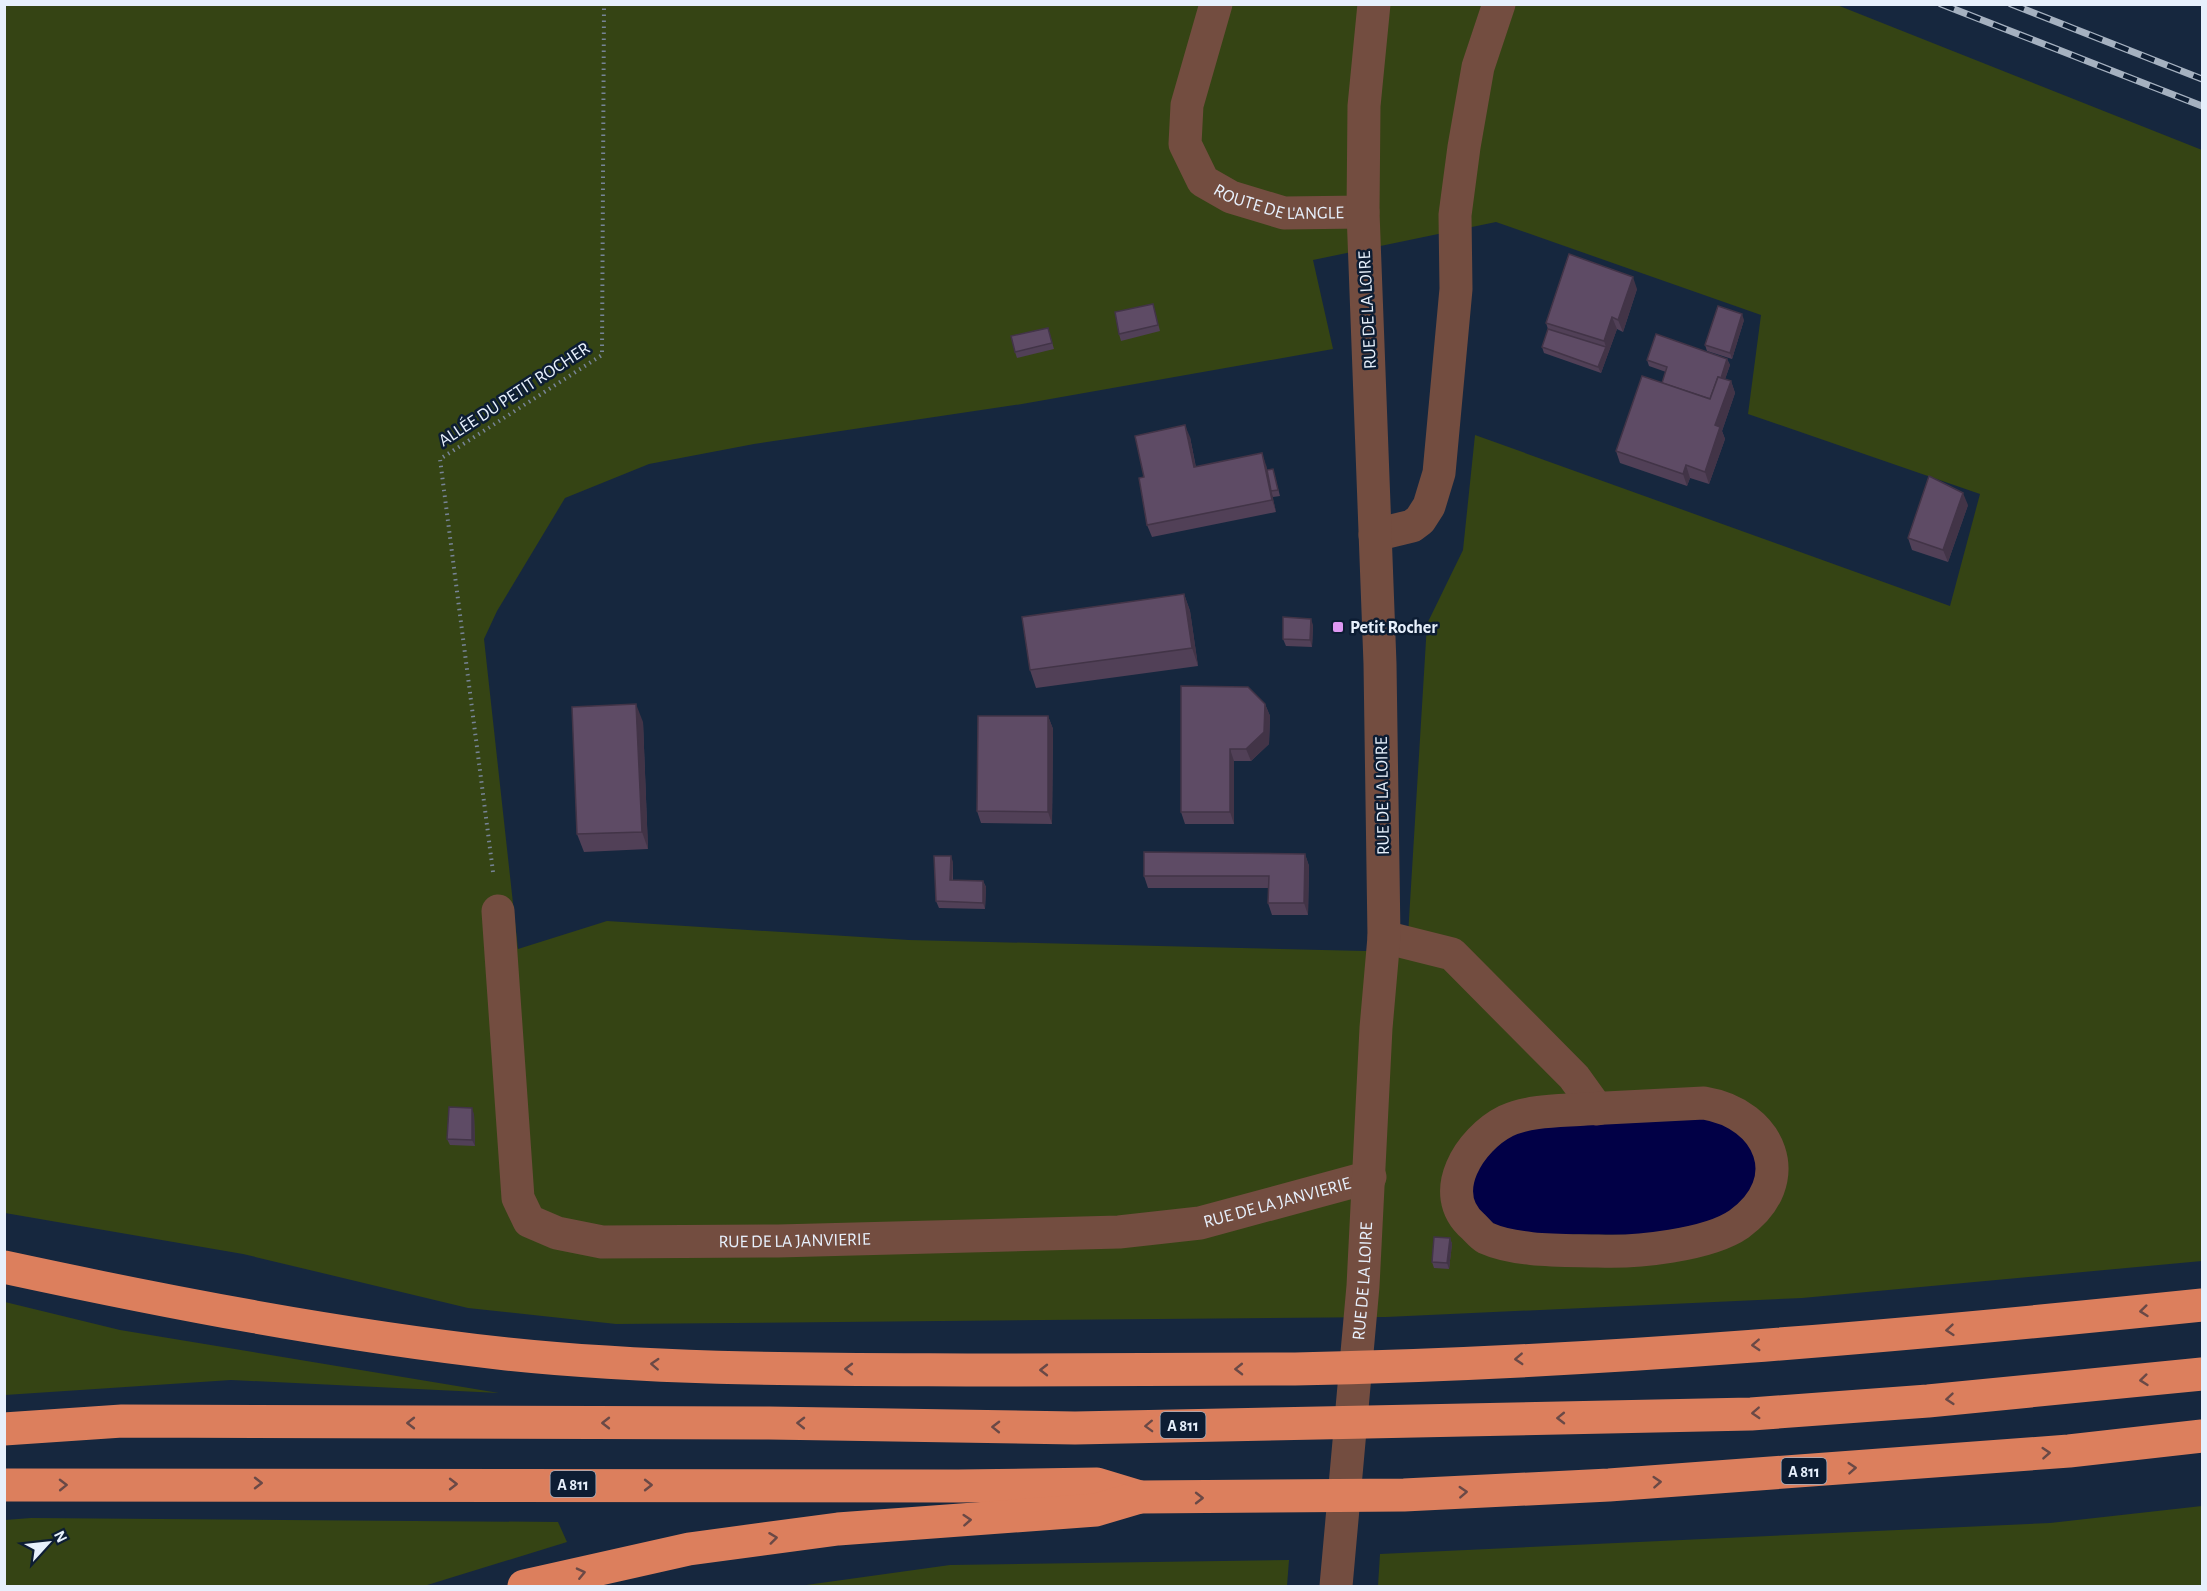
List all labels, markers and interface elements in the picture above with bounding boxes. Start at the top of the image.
street label: ROUTE DE L'ANGLE [1210,181,1344,223]
street label: RUE DE LA LOIRE [1356,250,1380,370]
street label: ALLÉE DU PETIT ROCHER [434,337,593,450]
place label: Petit Rocher [1350,619,1438,637]
marker: Petit Rocher [1331,620,1345,634]
street label: RUE DE LA LOIRE [1373,736,1393,855]
street label: RUE DE LA JANVIERIE [1202,1174,1353,1232]
street label: RUE DE LA LOIRE [1350,1221,1376,1341]
street label: RUE DE LA JANVIERIE [718,1231,871,1251]
one-way arrow [2140,1304,2149,1317]
one-way arrow [1946,1323,1955,1336]
one-way arrow [1751,1339,1760,1352]
one-way arrow [1515,1352,1524,1365]
one-way arrow [650,1358,659,1371]
one-way arrow [845,1363,854,1375]
one-way arrow [1235,1363,1244,1375]
one-way arrow [1040,1364,1049,1376]
one-way arrow [2140,1373,2149,1386]
one-way arrow [1946,1392,1955,1405]
one-way arrow [1751,1407,1760,1420]
road number: A 811 [1160,1412,1206,1438]
one-way arrow [1556,1412,1565,1424]
one-way arrow [406,1417,415,1429]
one-way arrow [601,1417,610,1430]
one-way arrow [796,1417,805,1430]
one-way arrow [1144,1419,1153,1432]
one-way arrow [991,1420,1000,1433]
one-way arrow [2042,1447,2051,1460]
road number: A 811 [1782,1458,1826,1484]
one-way arrow [1847,1462,1856,1475]
road number: A 811 [550,1471,596,1497]
one-way arrow [1653,1476,1662,1489]
one-way arrow [253,1477,262,1489]
one-way arrow [58,1478,67,1491]
one-way arrow [448,1478,457,1490]
one-way arrow [643,1479,652,1491]
one-way arrow [1458,1485,1467,1498]
one-way arrow [1194,1491,1203,1504]
north arrow [18,1513,78,1573]
one-way arrow [963,1514,972,1527]
text: N [51,1528,70,1545]
one-way arrow [768,1532,778,1545]
one-way arrow [576,1567,586,1580]

